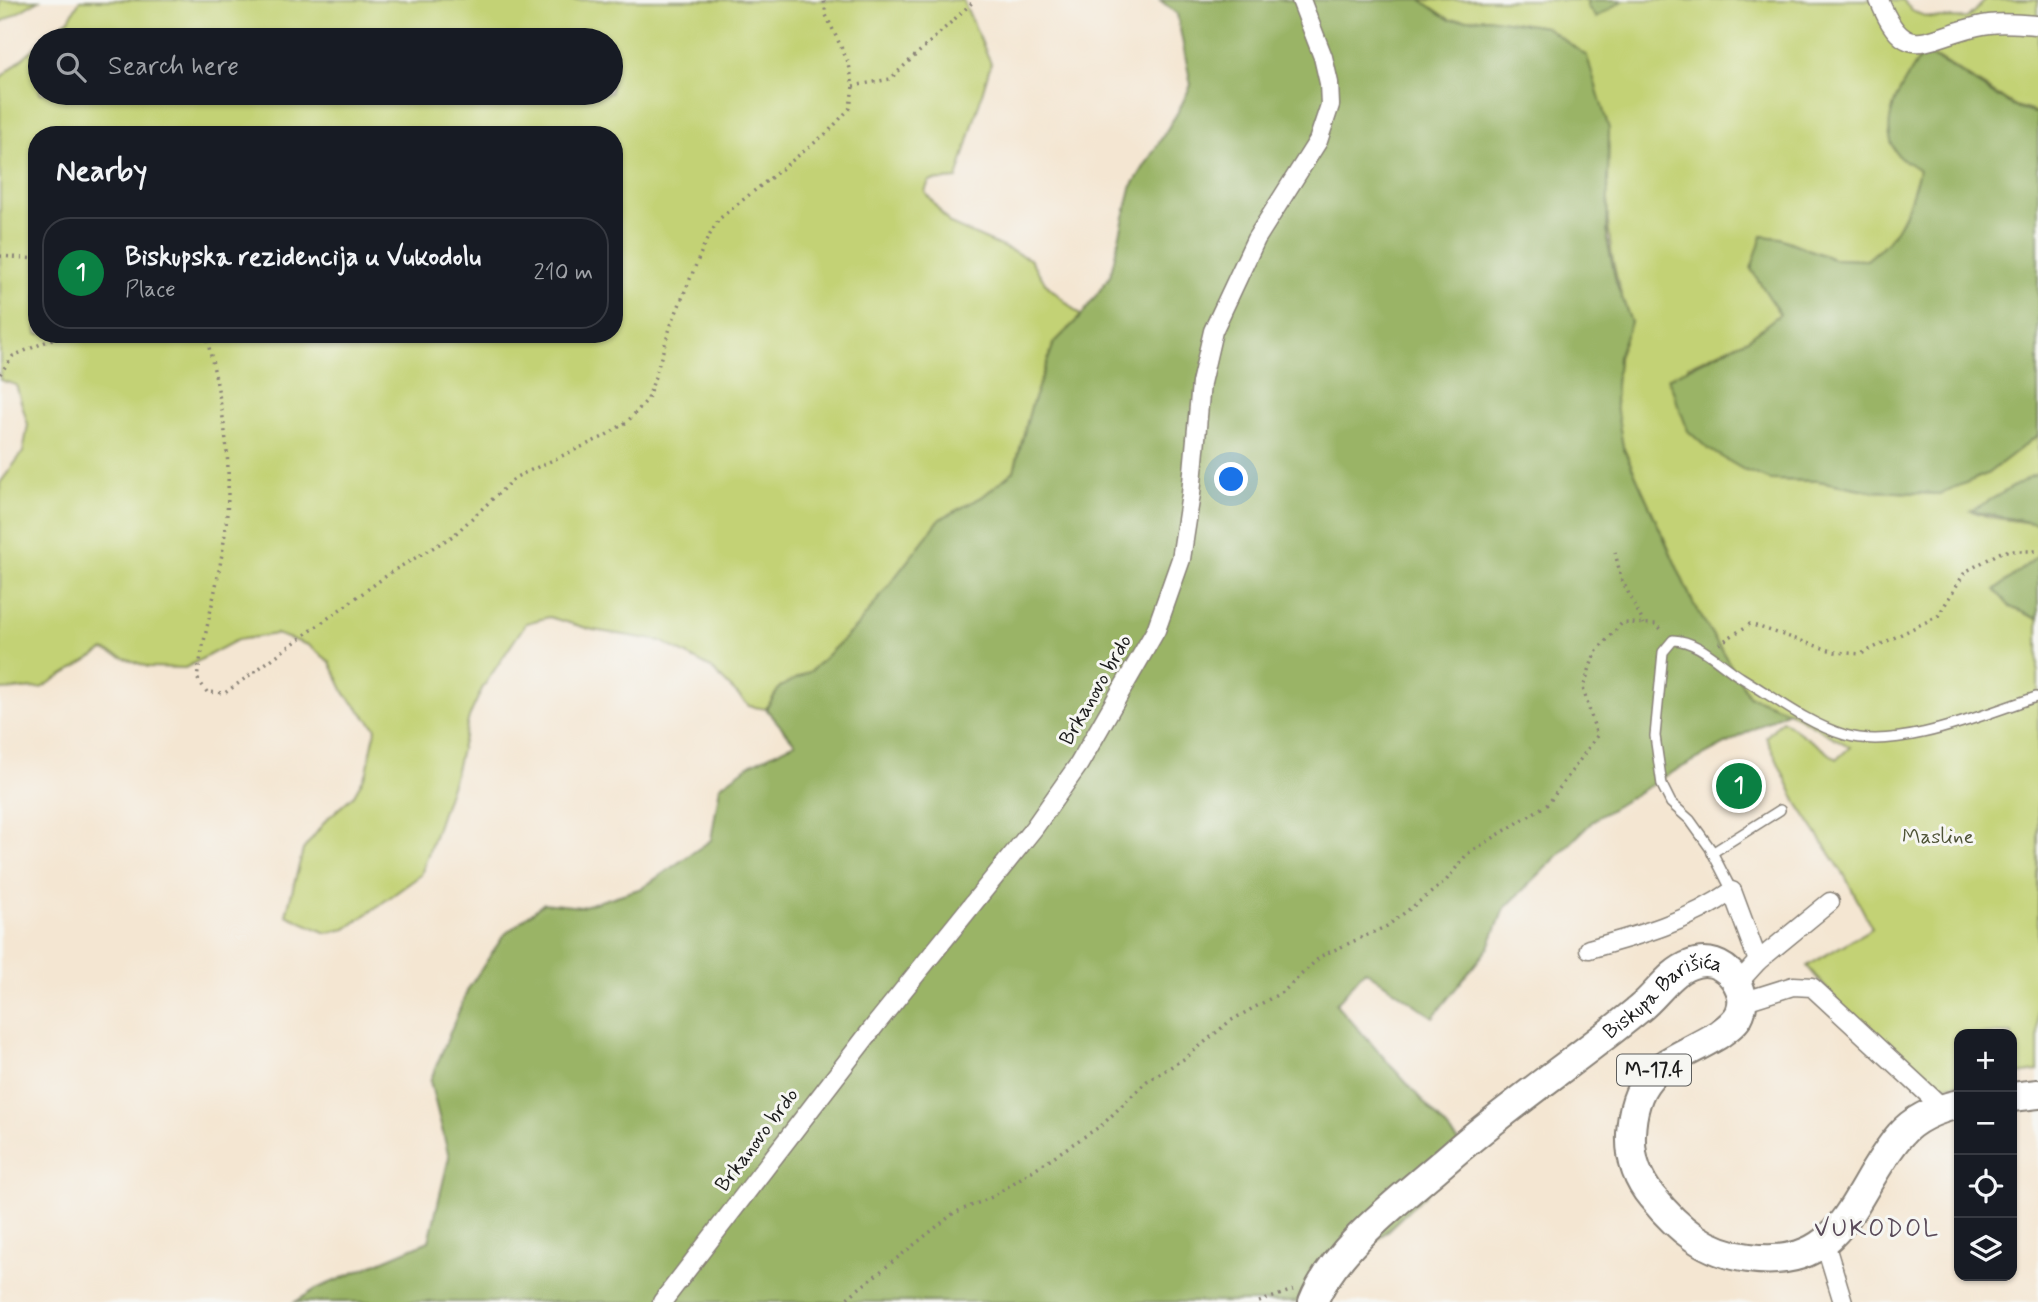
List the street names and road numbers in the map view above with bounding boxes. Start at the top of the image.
street label: Brkanovo brdo [1053,630,1139,750]
street label: Biskupa Barišića [1598,948,1727,1046]
road number: M-17.4 [1617,1054,1691,1086]
street label: Brkanovo brdo [709,1082,805,1198]

